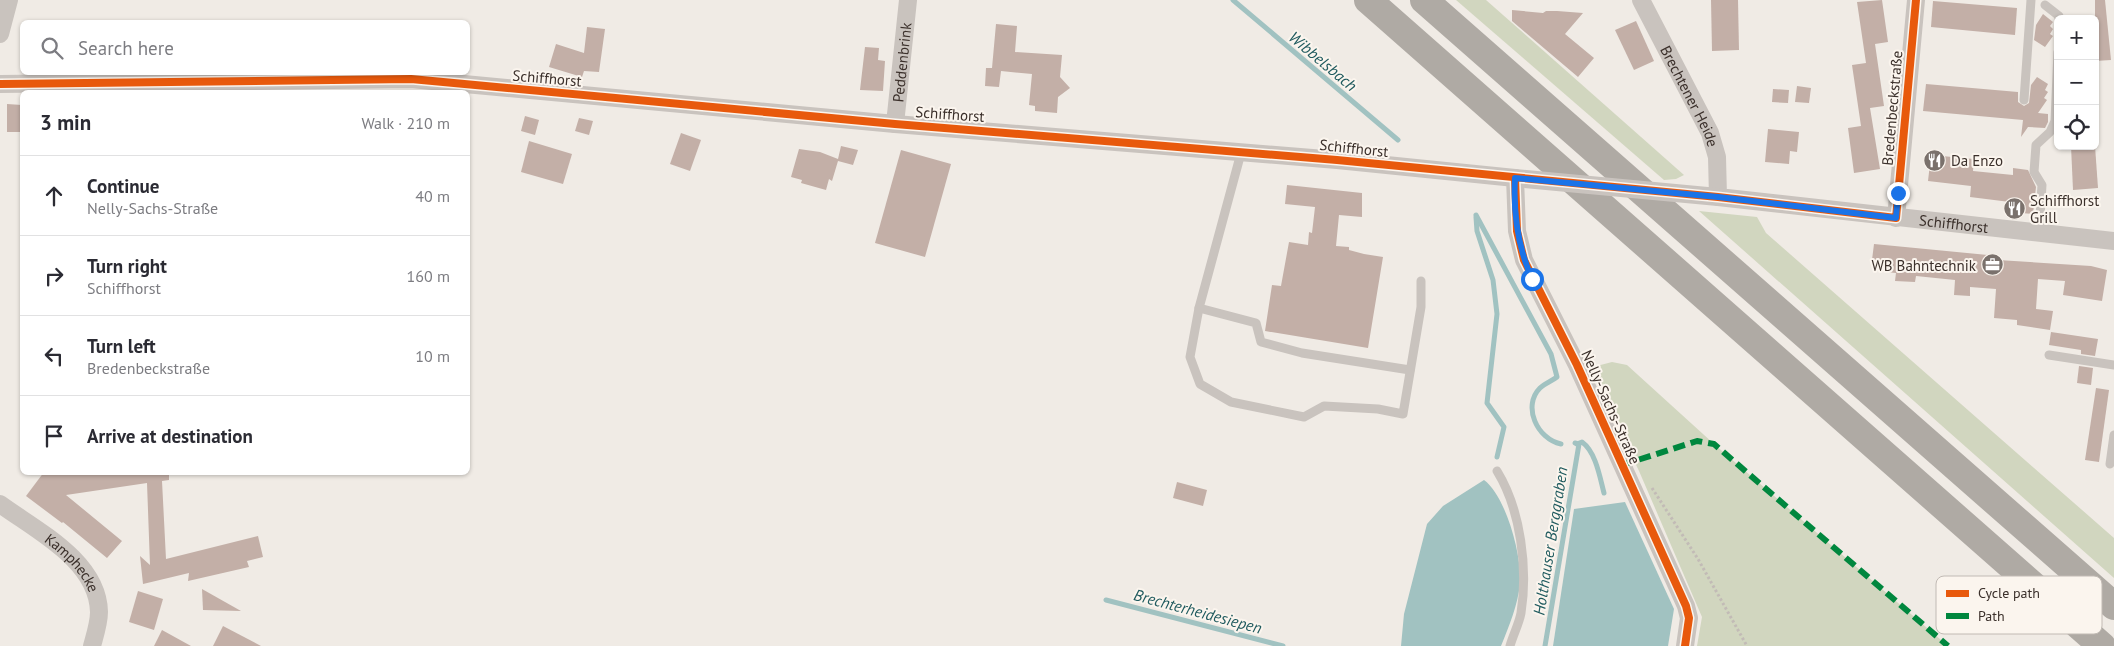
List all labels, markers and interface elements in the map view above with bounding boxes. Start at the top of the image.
map controls [2054,15,2099,150]
button: + [2054,15,2099,60]
search box [20,20,470,75]
street label: Peddenbrink [888,21,915,103]
water label: Wibbelsbach [1285,27,1361,95]
icon: search [38,34,66,62]
text: Search here [78,36,174,60]
street label: Brechtener Heide [1657,42,1723,149]
street label: Bredenbeckstraße [1878,50,1906,166]
button: − [2054,60,2099,105]
street label: Schiffhorst [512,66,582,90]
street label: Schiffhorst [915,102,985,126]
button: locate [2054,105,2099,150]
text: 3 min [40,109,91,136]
text: Walk · 210 m [361,113,450,133]
street label: Schiffhorst [1319,135,1389,161]
restaurant icon: Da Enzo [1923,148,1947,172]
place label: Da Enzo [1951,151,2003,170]
text: Continue [87,174,159,198]
icon: ahead [40,182,68,210]
route end [1887,182,1910,205]
text: 40 m [415,186,450,206]
place label: Schiffhorst Grill [2030,191,2099,227]
restaurant icon: Schiffhorst Grill [2002,197,2026,221]
text: Nelly-Sachs-Straße [87,198,218,218]
street label: Schiffhorst [1918,210,1989,236]
office icon: WB Bahntechnik [1980,253,2004,277]
text: Turn right [87,254,167,278]
place label: WB Bahntechnik [1871,256,1977,275]
icon: right [40,262,68,290]
text: 160 m [407,266,450,286]
route start [1521,268,1544,291]
text: Schiffhorst [87,278,161,298]
text: Turn left [87,334,156,358]
icon: left [40,342,68,370]
text: 10 m [415,346,450,366]
street label: Nelly-Sachs-Straße [1577,347,1645,467]
text: Bredenbeckstraße [87,358,210,378]
icon: arrive [40,422,68,450]
text: Arrive at destination [87,424,253,448]
water label: Holthauser Berggraben [1528,465,1572,617]
street label: Kamphecke [41,529,104,595]
legend [1936,576,2102,634]
water label: Brechterheidesiepen [1132,584,1264,638]
text: Cycle path [1978,584,2040,602]
text: Path [1978,607,2005,625]

